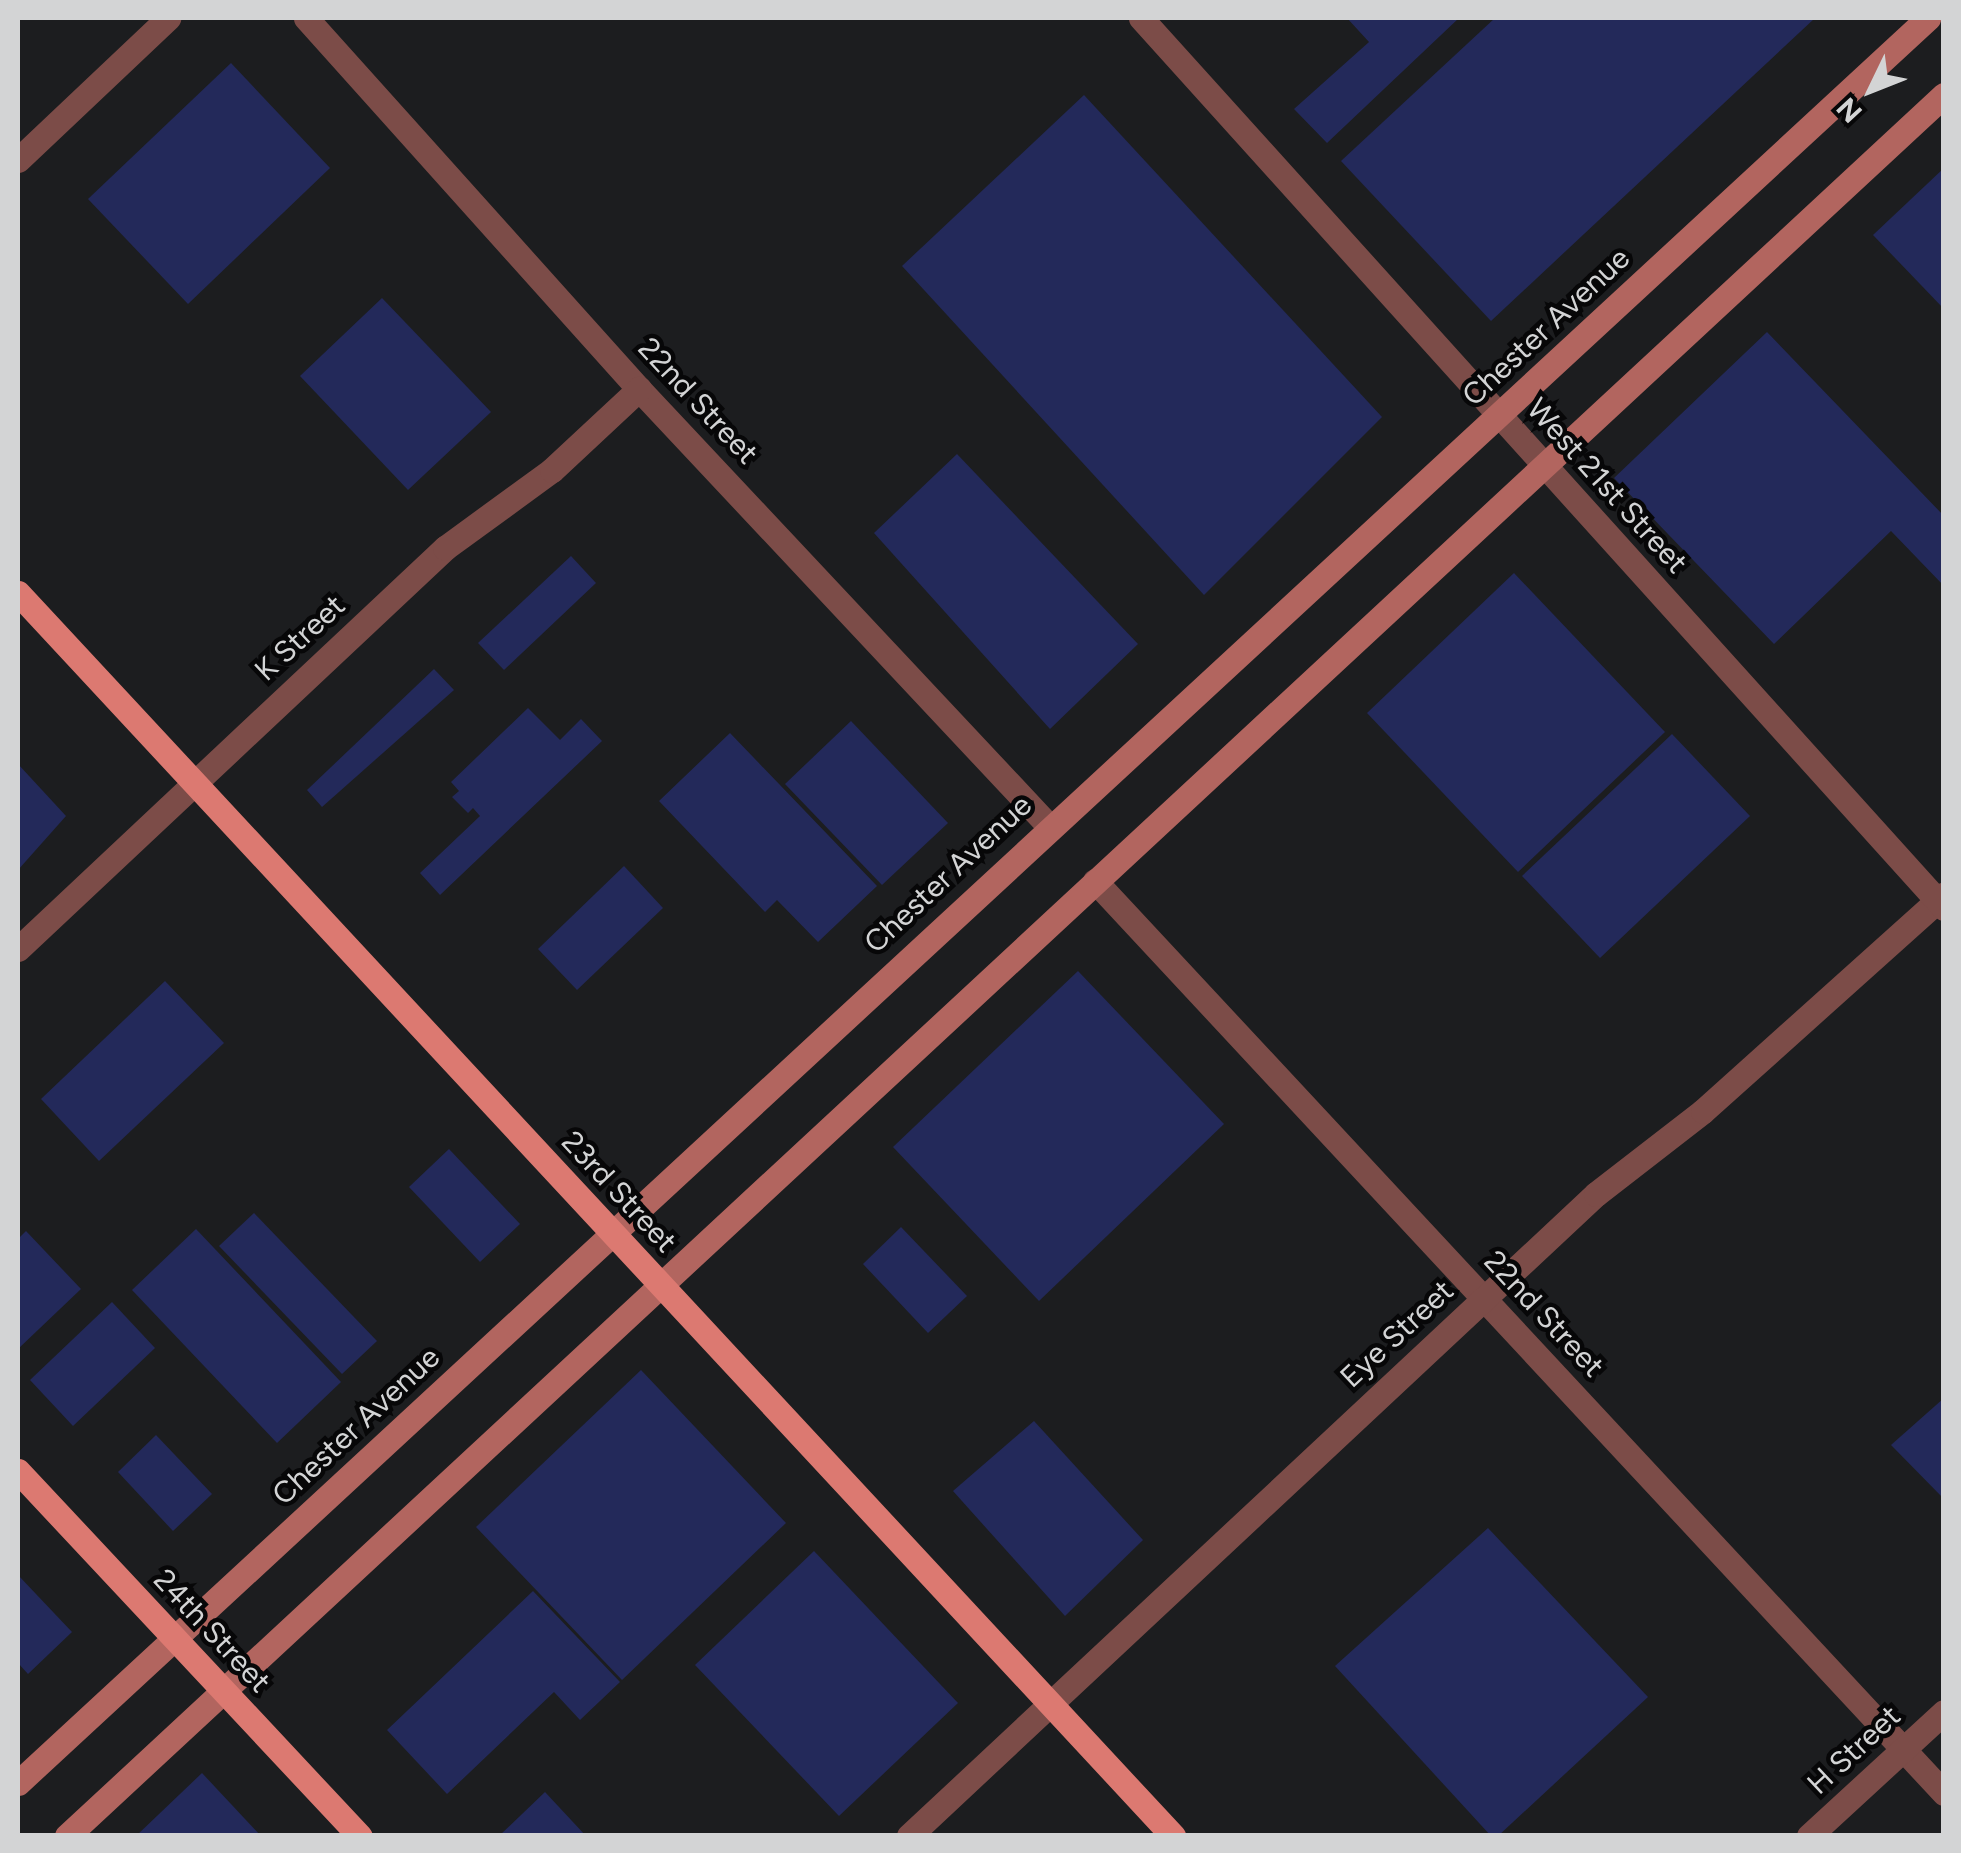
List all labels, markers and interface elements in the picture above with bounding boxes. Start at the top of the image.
north arrow [1821,40,1921,140]
text: N [1829,91,1869,130]
street label: Chester Avenue [1455,240,1637,414]
street label: 22nd Street [631,330,765,472]
street label: West 21st Street [1519,391,1695,581]
street label: K Street [248,587,352,689]
street label: Chester Avenue [857,787,1039,961]
street label: 23rd Street [554,1124,684,1260]
street label: 22nd Street [1477,1243,1611,1385]
street label: Eye Street [1333,1273,1461,1395]
street label: Chester Avenue [265,1339,447,1513]
street label: 24th Street [146,1562,278,1700]
street label: H Street [1800,1698,1908,1802]

